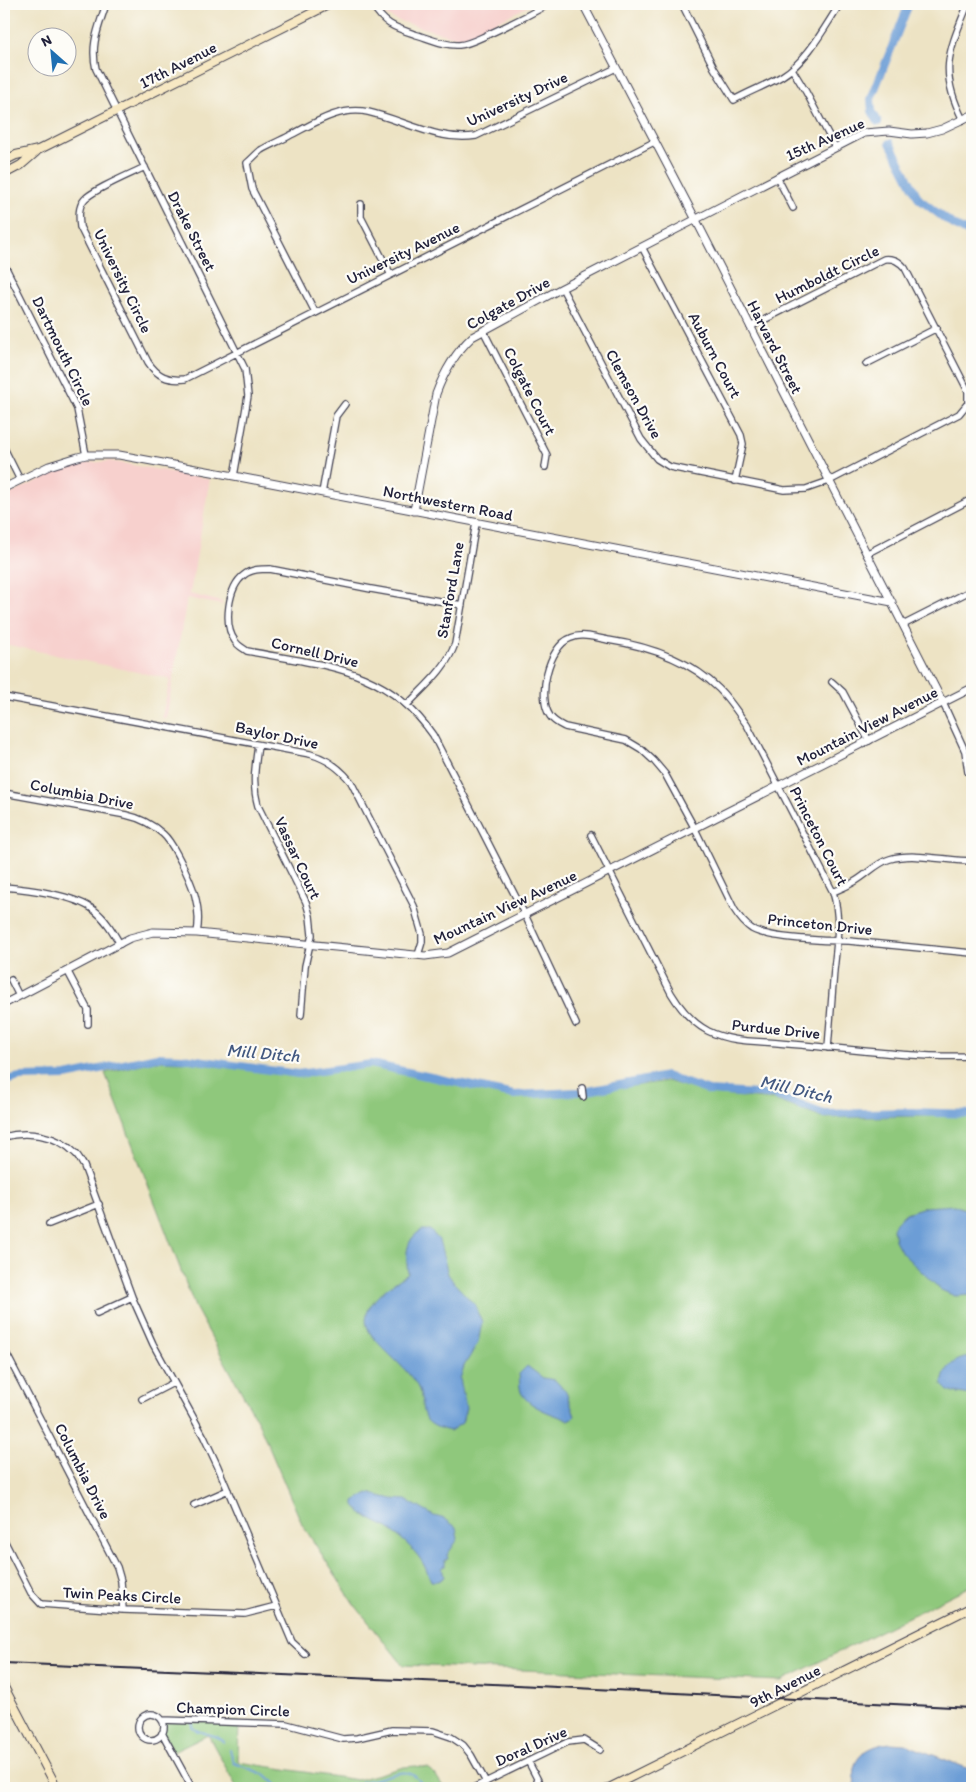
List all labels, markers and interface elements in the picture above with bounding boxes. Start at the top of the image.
north arrow [28,28,78,78]
text: N [38,31,54,51]
street label: 17th Avenue [136,37,220,93]
street label: University Drive [463,67,571,131]
street label: 15th Avenue [783,113,868,165]
street label: Drake Street [164,188,220,274]
street label: University Avenue [343,217,463,289]
street label: University Circle [90,226,156,336]
street label: Humboldt Circle [772,241,882,307]
street label: Colgate Drive [463,272,553,334]
street label: Dartmouth Circle [28,293,98,409]
street label: Harvard Street [743,297,807,397]
street label: Auburn Court [684,309,746,401]
street label: Colgate Court [500,344,560,438]
street label: Clemson Drive [602,346,666,442]
street label: Northwestern Road [381,481,515,525]
street label: Stanford Lane [432,540,468,640]
street label: Cornell Drive [269,633,361,671]
street label: Mountain View Avenue [793,682,941,770]
street label: Baylor Drive [234,717,320,753]
street label: Columbia Drive [29,775,136,813]
street label: Princeton Court [786,783,852,889]
street label: Vassar Court [271,814,325,902]
street label: Mountain View Avenue [430,865,580,949]
street label: Princeton Drive [767,909,873,939]
street label: Purdue Drive [731,1015,821,1043]
water label: Mill Ditch [225,1039,301,1067]
water label: Mill Ditch [758,1070,835,1108]
street label: Columbia Drive [51,1420,115,1522]
street label: Twin Peaks Circle [62,1582,182,1608]
street label: 9th Avenue [746,1660,824,1712]
street label: Champion Circle [176,1698,290,1720]
street label: Doral Drive [492,1722,570,1770]

